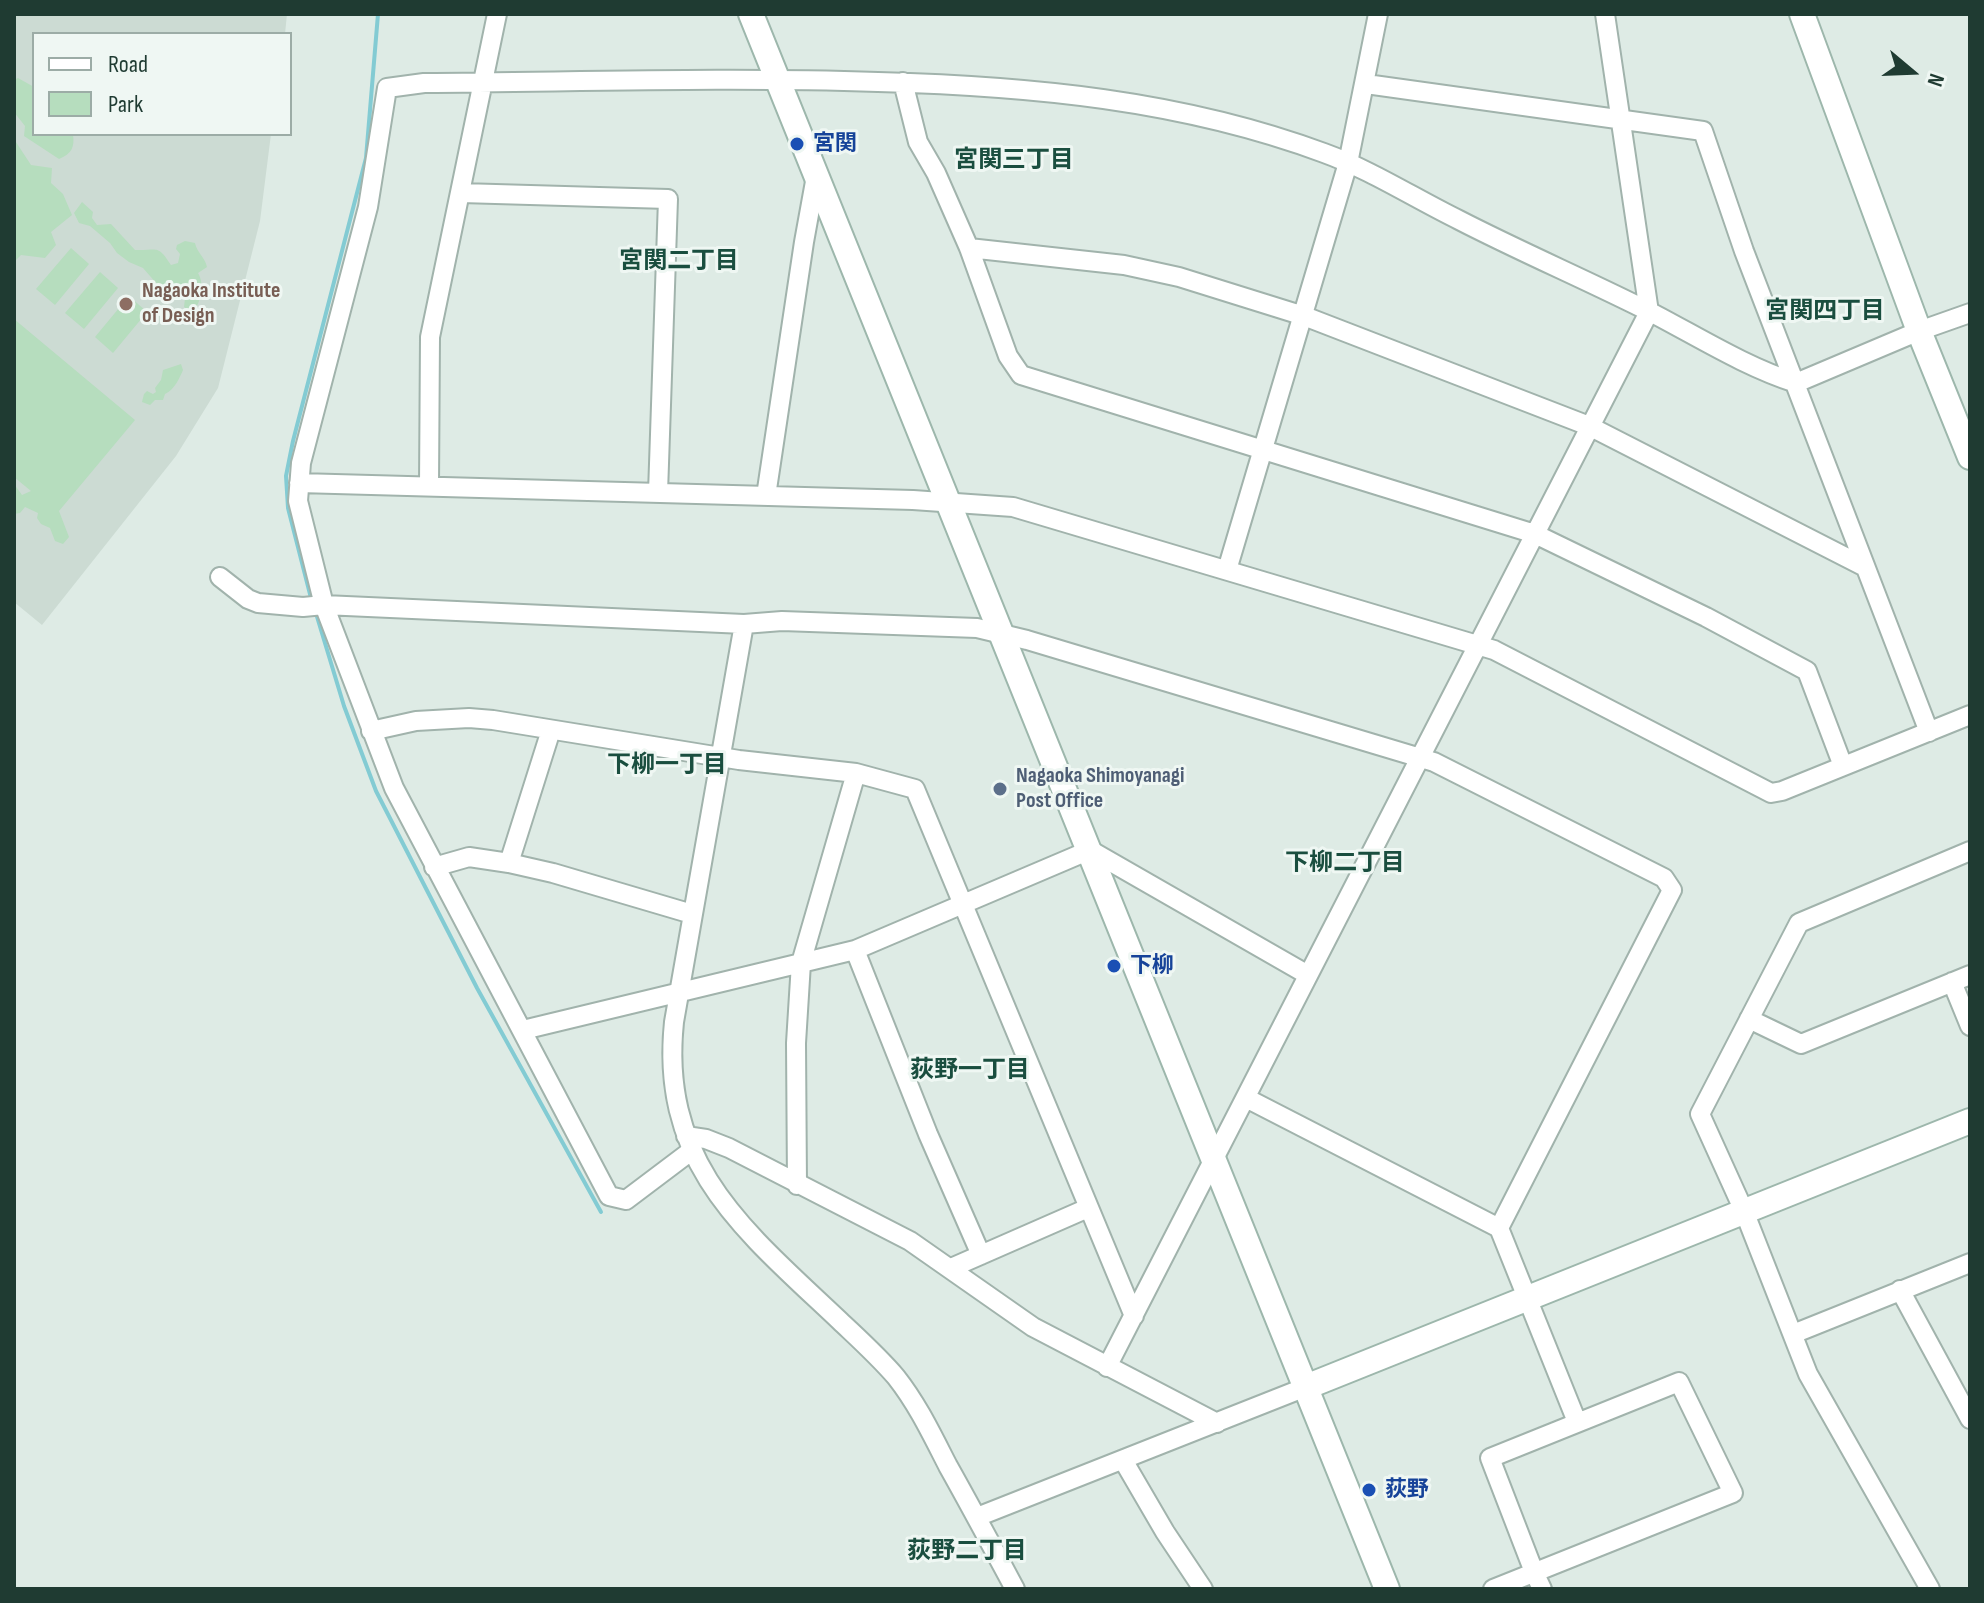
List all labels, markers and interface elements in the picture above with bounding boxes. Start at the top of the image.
legend [32,32,292,136]
north arrow [1872,32,1952,112]
text: Road [108,50,148,79]
text: N [1920,70,1950,90]
text: Park [108,90,143,119]
place label: 宮関 [813,131,857,157]
marker: 宮関 [788,135,806,153]
district label: 宮関三丁目 [954,147,1074,175]
district label: 宮関二丁目 [619,248,739,276]
place label: Nagaoka Institute of Design [142,278,280,330]
marker: Nagaoka Institute of Design [117,295,135,313]
district label: 宮関四丁目 [1765,298,1885,326]
district label: 下柳一丁目 [607,752,727,780]
place label: Nagaoka Shimoyanagi Post Office [1016,763,1185,814]
marker: Nagaoka Shimoyanagi Post Office [991,780,1009,798]
district label: 下柳二丁目 [1285,850,1405,878]
place label: 下柳 [1130,953,1174,979]
marker: 下柳 [1105,957,1123,975]
district label: 荻野一丁目 [910,1057,1030,1085]
place label: 荻野 [1385,1477,1429,1503]
marker: 荻野 [1360,1481,1378,1499]
district label: 荻野二丁目 [907,1538,1027,1566]

